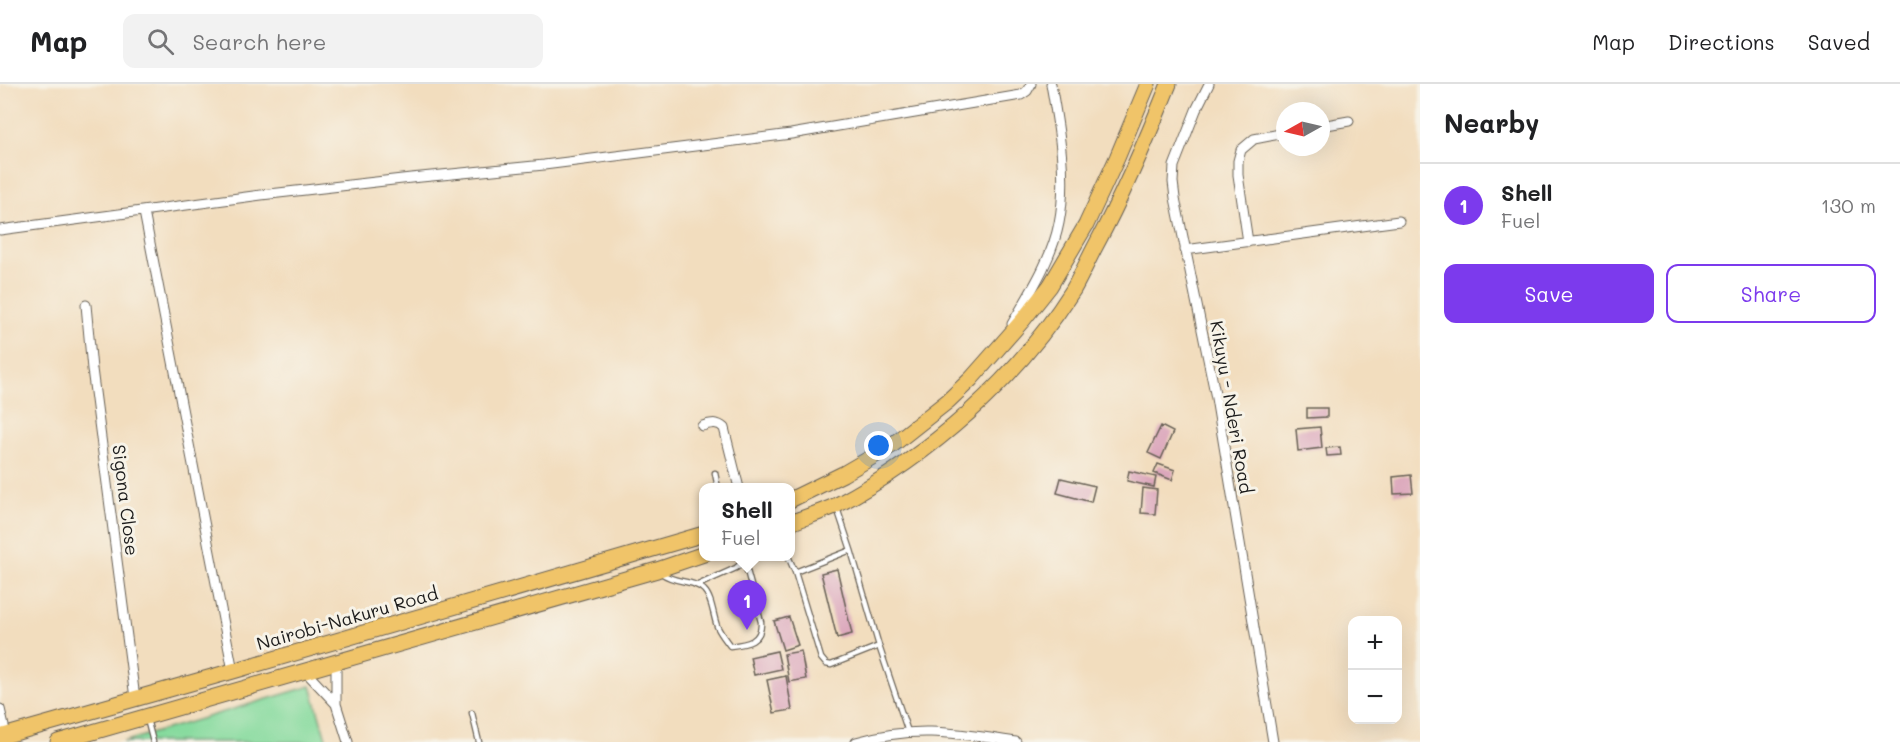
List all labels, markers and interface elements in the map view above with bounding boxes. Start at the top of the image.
search box [123,14,543,68]
text: Map [30,23,87,59]
icon: search [144,25,177,58]
text: Search here [192,27,326,56]
text: Map [1592,28,1635,55]
text: Directions [1668,28,1775,55]
text: Saved [1808,28,1870,55]
north arrow [1276,102,1330,156]
text: Nearby [1444,106,1539,140]
text: Shell [1501,178,1553,207]
text: 1 [1459,192,1468,218]
text: 130 m [1821,192,1876,218]
text: Fuel [1501,207,1541,233]
button: Save [1444,264,1654,323]
button: Share [1666,264,1876,323]
street label: Kikuyu - Nderi Road [1205,319,1259,495]
your location [864,431,893,460]
street label: Sigona Close [107,443,145,557]
popup [699,483,795,561]
text: Shell [721,495,773,524]
text: Fuel [721,524,761,550]
pin: 1 [728,580,766,630]
street label: Nairobi-Nakuru Road [253,581,441,655]
map controls [1348,616,1402,724]
button: + [1348,616,1402,670]
button: − [1348,670,1402,724]

